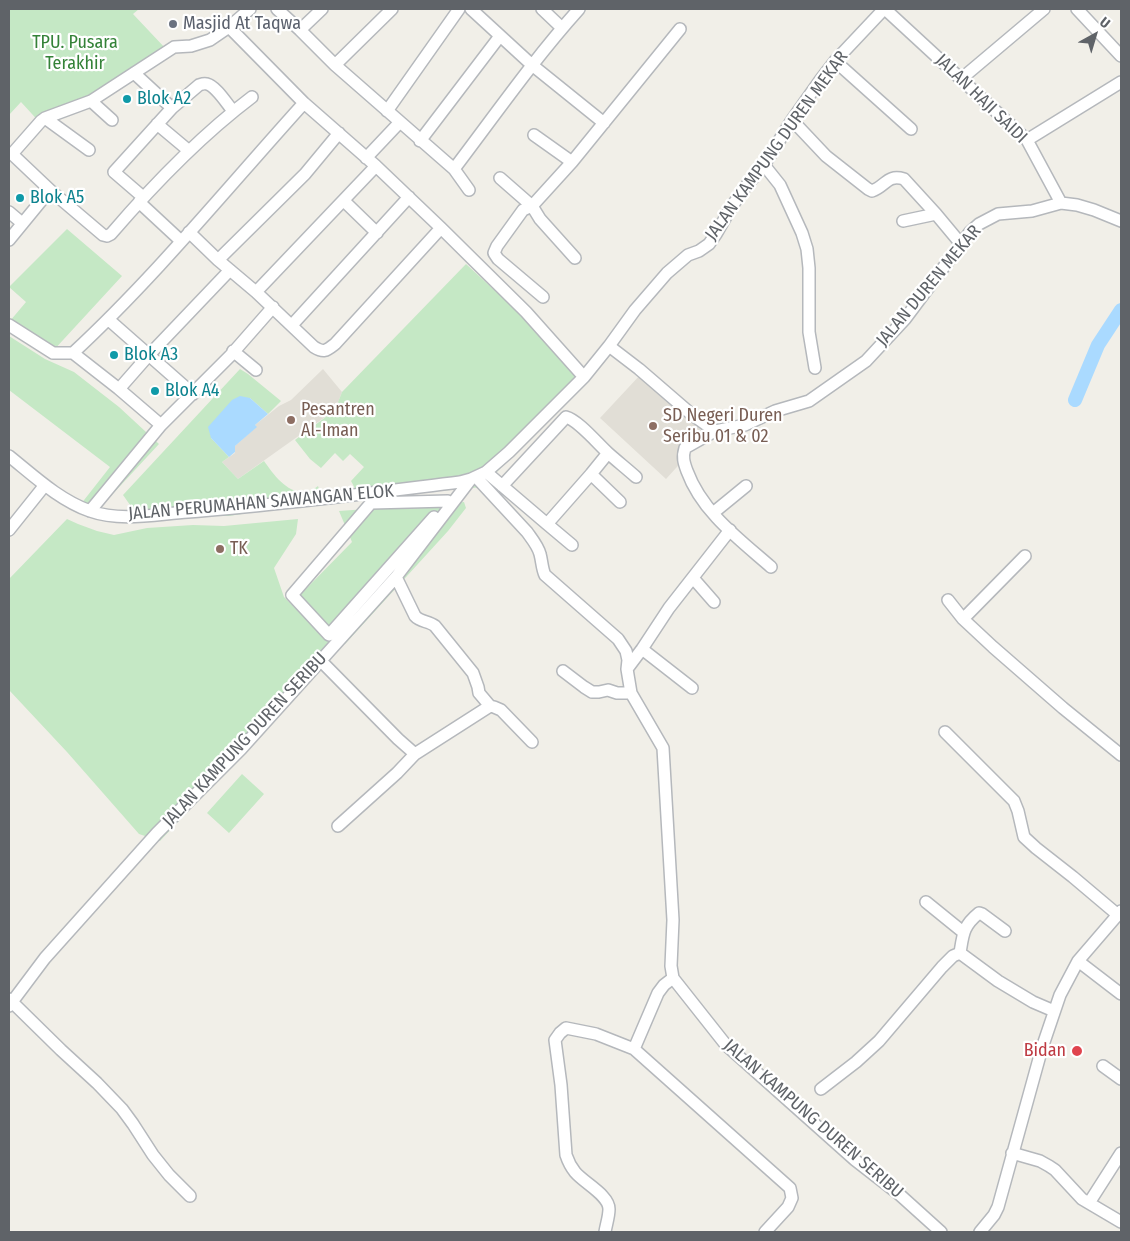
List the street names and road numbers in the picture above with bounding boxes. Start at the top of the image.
street label: JALAN KAMPUNG DUREN MEKAR [701,47,853,245]
street label: JALAN HAJI SAIDI [931,50,1031,148]
street label: JALAN DUREN MEKAR [872,221,986,351]
street label: JALAN PERUMAHAN SAWANGAN ELOK [127,481,395,525]
street label: JALAN KAMPUNG DUREN SERIBU [158,648,332,832]
street label: JALAN KAMPUNG DUREN SERIBU [719,1035,907,1203]

